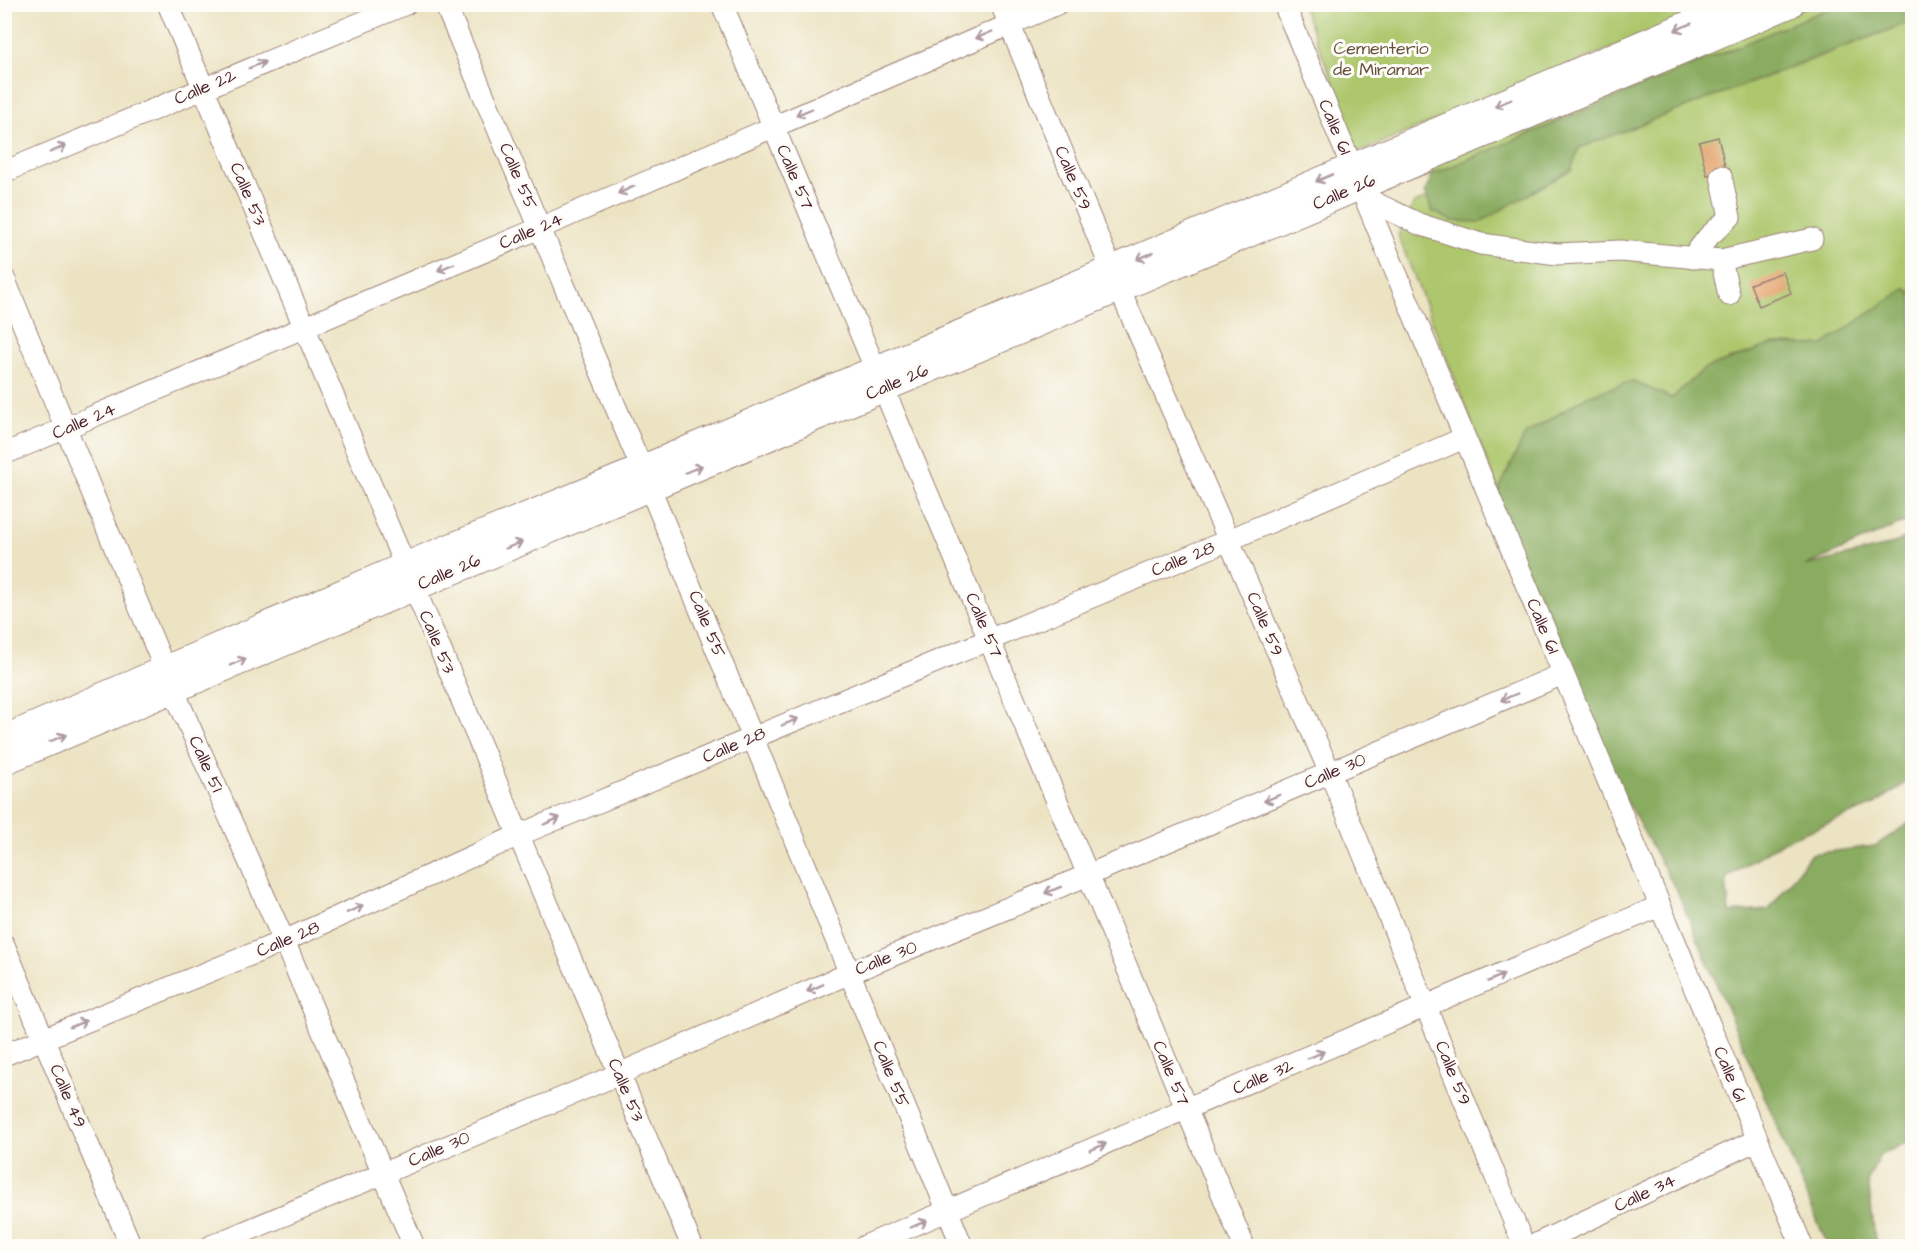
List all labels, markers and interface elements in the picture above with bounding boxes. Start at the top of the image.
one-way arrow [1674,22,1693,33]
one-way arrow [975,30,993,42]
park label: Cementerio de Miramar [1333,36,1429,82]
one-way arrow [248,59,266,70]
street label: Calle 22 [170,63,240,111]
street label: Calle 61 [1312,95,1358,159]
one-way arrow [1495,97,1513,109]
one-way arrow [796,107,814,118]
street label: Calle 55 [493,139,543,213]
street label: Calle 57 [770,141,820,213]
street label: Calle 59 [1048,142,1098,214]
one-way arrow [49,143,67,154]
street label: Calle 53 [224,159,272,229]
street label: Calle 26 [1309,168,1379,216]
one-way arrow [1315,173,1333,184]
one-way arrow [617,185,635,197]
street label: Calle 24 [495,206,567,256]
one-way arrow [1136,250,1154,262]
one-way arrow [438,262,456,273]
street label: Calle 26 [862,358,932,406]
street label: Calle 24 [48,396,120,446]
one-way arrow [684,463,703,474]
street label: Calle 28 [1147,535,1219,583]
one-way arrow [504,539,523,550]
street label: Calle 26 [414,548,484,596]
street label: Calle 55 [682,587,732,661]
street label: Calle 59 [1240,588,1290,660]
street label: Calle 57 [959,589,1009,661]
street label: Calle 61 [1520,594,1566,658]
street label: Calle 53 [413,607,461,677]
one-way arrow [228,655,246,667]
one-way arrow [1500,692,1519,703]
one-way arrow [781,715,799,726]
street label: Calle 28 [699,720,770,769]
one-way arrow [49,732,67,743]
street label: Calle 51 [182,732,230,796]
street label: Calle 30 [1300,747,1370,795]
one-way arrow [1263,793,1281,804]
one-way arrow [542,815,561,826]
one-way arrow [1044,885,1063,896]
one-way arrow [346,903,364,914]
street label: Calle 28 [253,914,324,963]
street label: Calle 30 [851,934,921,982]
one-way arrow [1486,972,1504,983]
one-way arrow [806,983,824,994]
one-way arrow [68,1018,87,1029]
street label: Calle 55 [866,1037,916,1111]
street label: Calle 57 [1146,1037,1196,1109]
street label: Calle 59 [1429,1037,1477,1109]
street label: Calle 61 [1707,1042,1753,1106]
one-way arrow [1307,1049,1325,1060]
street label: Calle 32 [1229,1053,1298,1101]
street label: Calle 53 [602,1055,650,1125]
street label: Calle 49 [43,1060,93,1132]
street label: Calle 30 [404,1125,474,1173]
one-way arrow [1089,1141,1107,1152]
street label: Calle 34 [1610,1168,1680,1218]
one-way arrow [910,1217,928,1228]

